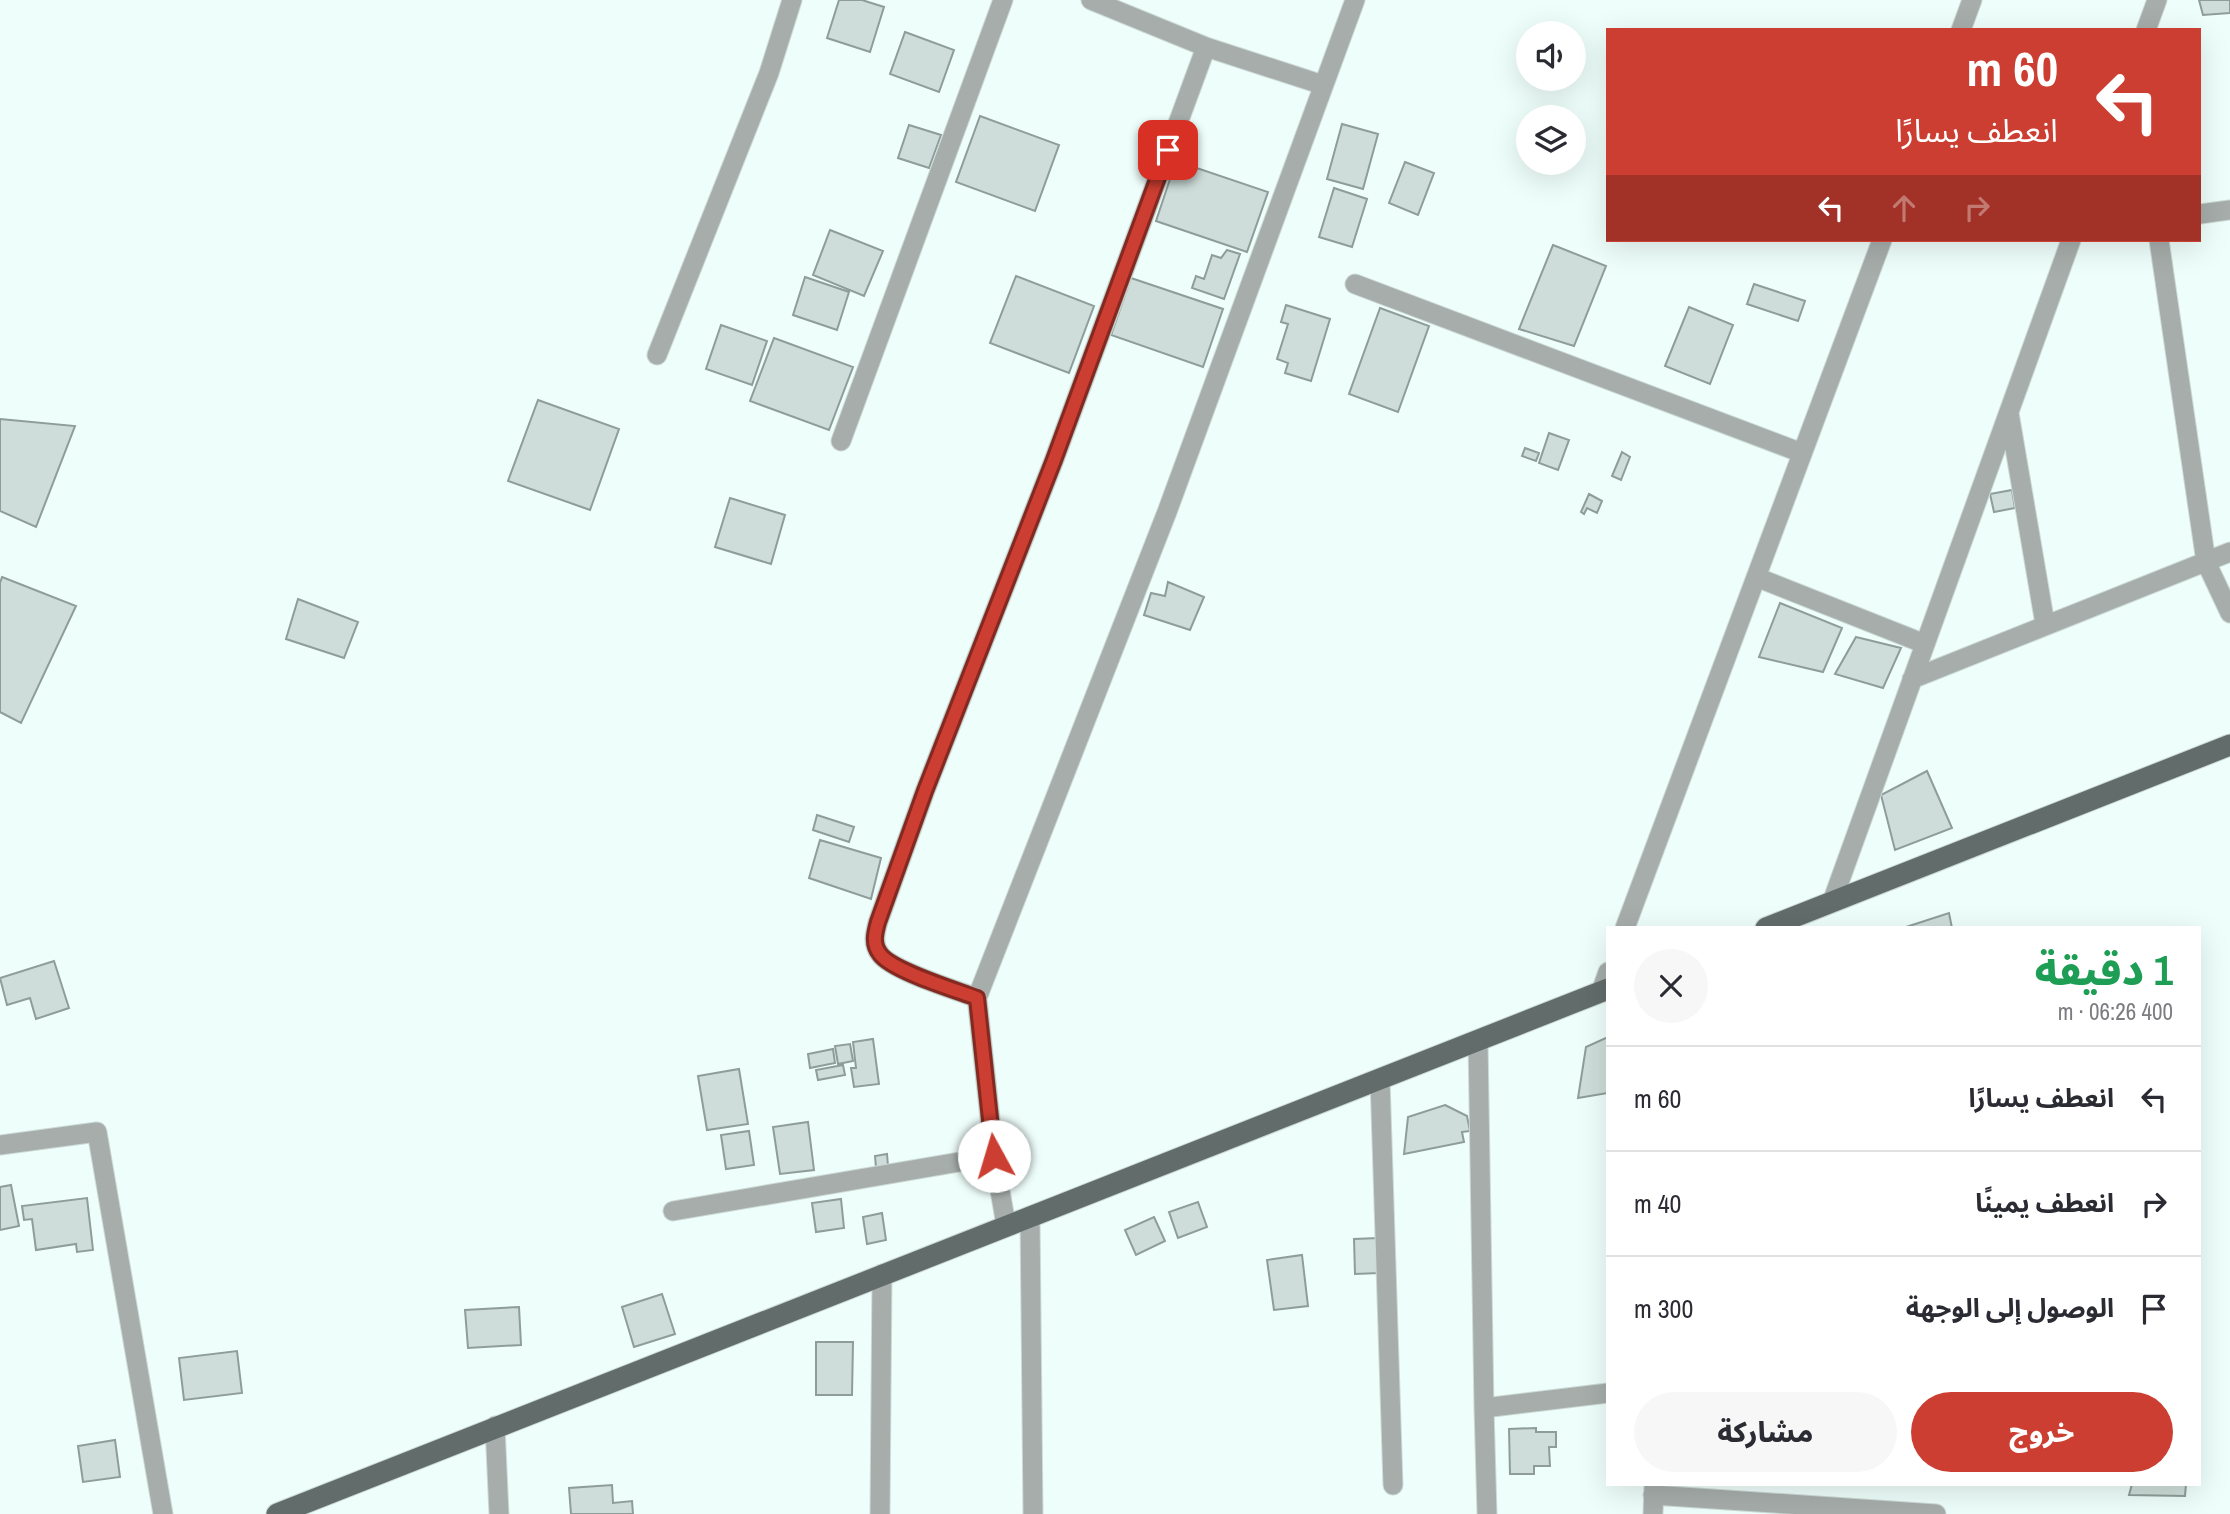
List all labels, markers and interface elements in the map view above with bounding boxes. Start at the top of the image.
map controls [1516,21,1586,175]
button: sound [1516,21,1586,91]
text: 60 m [1966,35,2058,101]
icon: left [2082,56,2173,147]
button: layers [1516,105,1586,175]
text: انعطف يسارًا [1895,109,2058,152]
pin [1138,120,1198,180]
icon: arrive [1149,131,1187,169]
icon: left [1812,189,1850,227]
icon: ahead [1885,189,1923,227]
icon: right [1958,189,1996,227]
text: 1 دقيقة [2035,942,2173,998]
button: close [1634,949,1708,1023]
text: 400 m · 06:26 [2058,996,2173,1027]
text: انعطف يسارًا [1968,1080,2114,1115]
icon: left [2135,1080,2173,1118]
text: 60 m [1634,1081,1681,1116]
position arrow [957,1119,1031,1193]
text: انعطف يمينًا [1975,1185,2114,1220]
icon: right [2135,1185,2173,1223]
text: 40 m [1634,1186,1681,1221]
text: الوصول إلى الوجهة [1906,1290,2114,1325]
icon: arrive [2135,1290,2173,1328]
text: 300 m [1634,1291,1693,1326]
button: مشاركة [1634,1392,1897,1472]
button: خروج [1911,1392,2173,1472]

